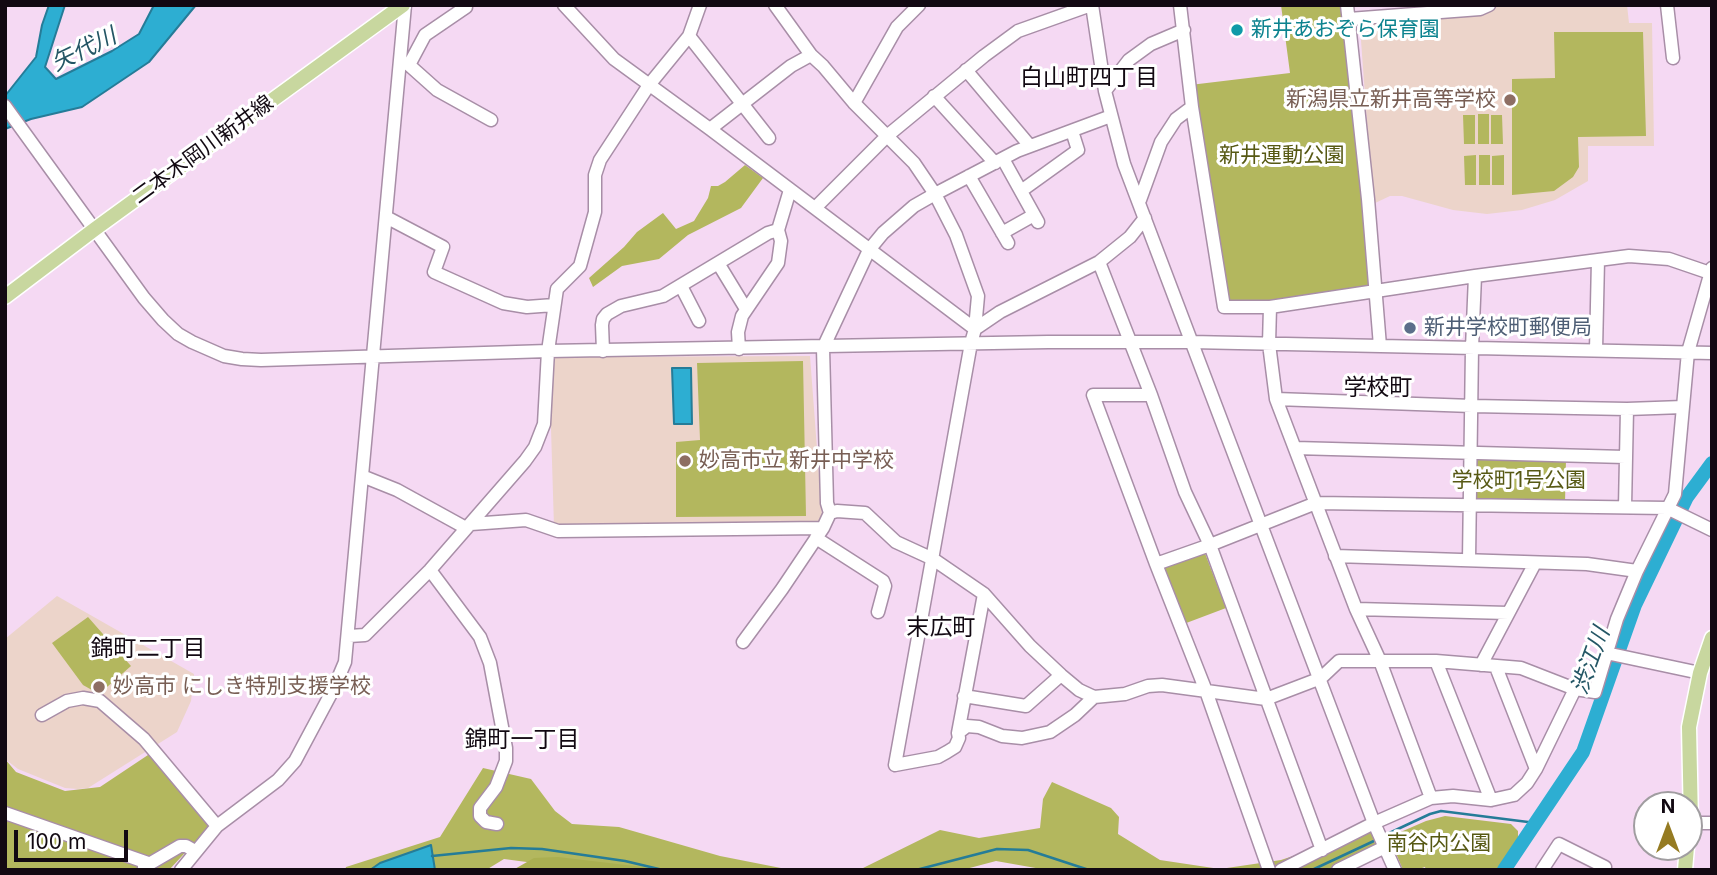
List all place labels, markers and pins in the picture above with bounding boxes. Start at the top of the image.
place label: 新井あおぞら保育園 [1251,17,1440,43]
marker: 新井あおぞら保育園 [1229,22,1245,38]
place label: 新潟県立新井高等学校 [1286,87,1496,113]
marker: 新潟県立新井高等学校 [1502,92,1518,108]
place label: 新井学校町郵便局 [1424,315,1592,341]
marker: 新井学校町郵便局 [1402,320,1418,336]
place label: 妙高市立 新井中学校 [699,448,894,474]
marker: 妙高市立 新井中学校 [677,453,693,469]
place label: 妙高市 にしき特別支援学校 [113,674,371,700]
marker: 妙高市 にしき特別支援学校 [91,679,107,695]

